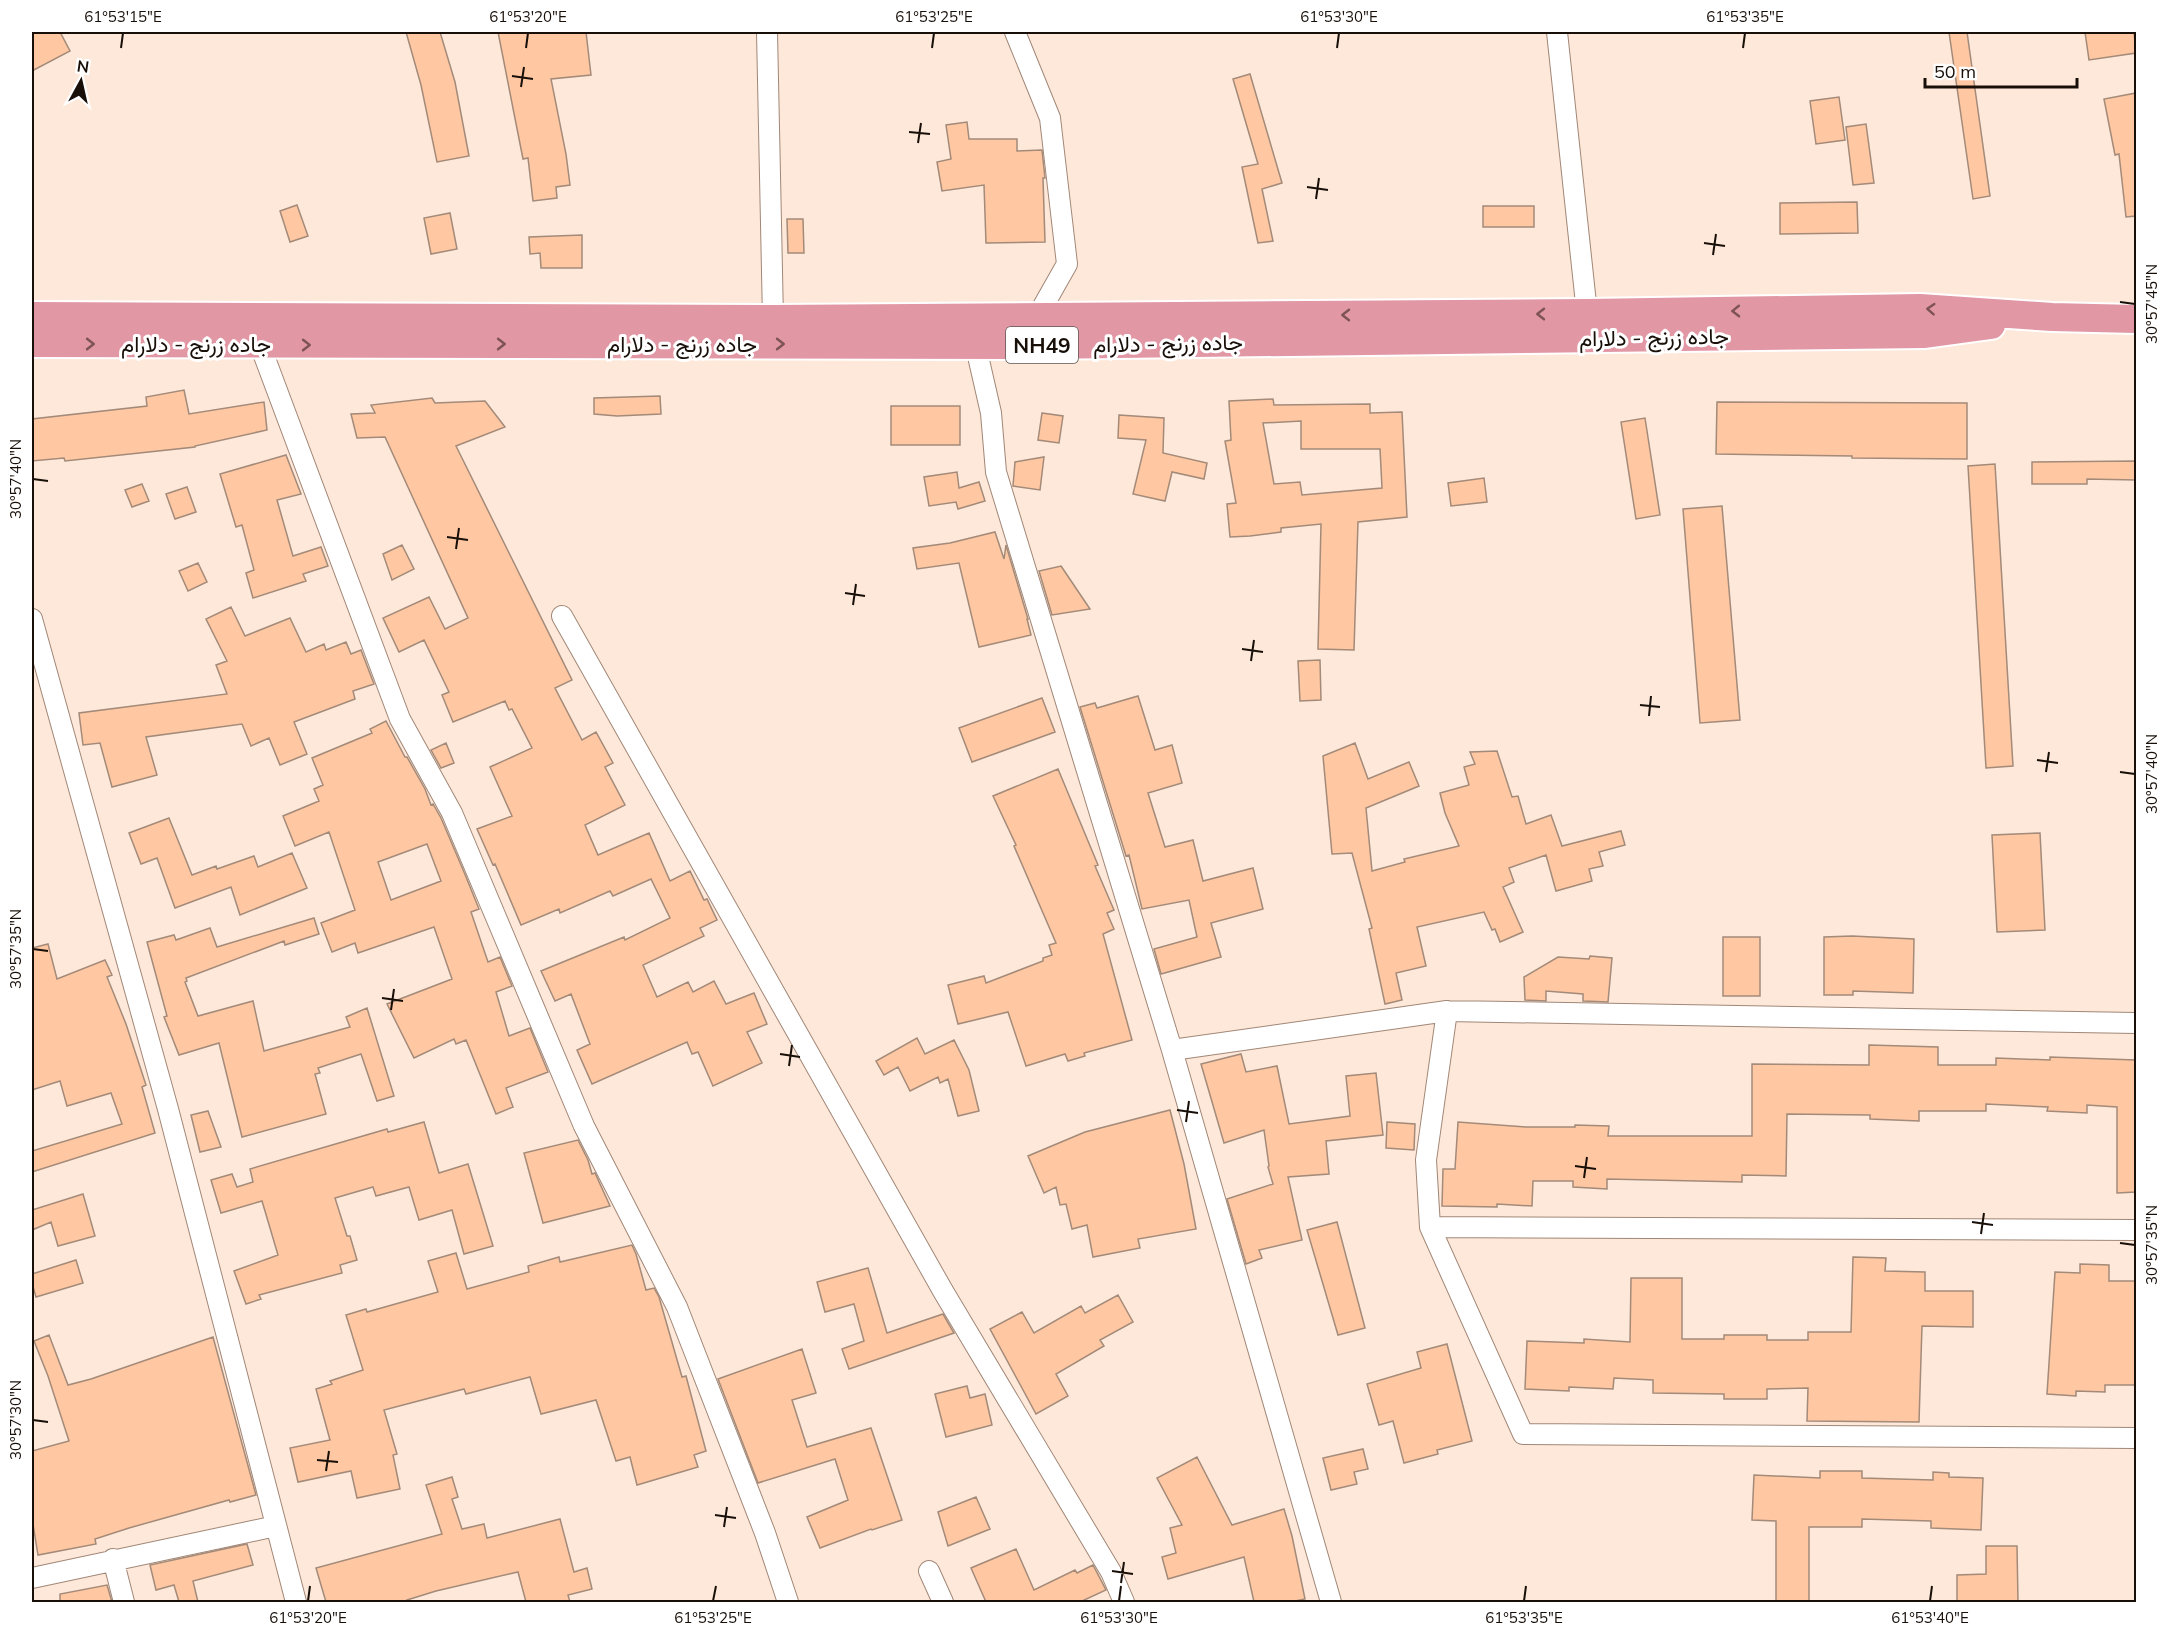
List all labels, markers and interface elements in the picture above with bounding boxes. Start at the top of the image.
text: 61°53'15"E [84,7,162,26]
text: 61°53'20"E [489,7,567,26]
text: 61°53'25"E [895,7,973,26]
text: 61°53'30"E [1300,7,1378,26]
text: 61°53'35"E [1706,7,1784,26]
north arrow [51,51,111,111]
scale bar [1925,51,2076,89]
text: N [76,55,90,77]
text: 50 m [1934,60,1976,83]
text: 30°57'45"N [2142,264,2161,344]
one-way arrow [1926,303,1935,316]
one-way arrow [1731,305,1740,317]
one-way arrow [1536,308,1545,320]
one-way arrow [1341,309,1350,321]
street label: جاده زرنج - دلارام [1579,322,1729,353]
road number: NH49 [1006,327,1078,363]
street label: جاده زرنج - دلارام [1093,328,1243,359]
street label: جاده زرنج - دلارام [121,330,271,359]
street label: جاده زرنج - دلارام [607,330,757,359]
one-way arrow [85,338,94,350]
one-way arrow [496,338,505,350]
one-way arrow [775,338,784,350]
one-way arrow [301,339,310,351]
text: 30°57'40"N [6,439,25,519]
text: 30°57'40"N [2142,734,2161,814]
text: 30°57'35"N [6,909,25,989]
text: 30°57'35"N [2142,1205,2161,1285]
text: 30°57'30"N [6,1380,25,1460]
text: 61°53'20"E [269,1608,347,1627]
text: 61°53'25"E [674,1608,752,1627]
text: 61°53'30"E [1080,1608,1158,1627]
text: 61°53'35"E [1485,1608,1563,1627]
text: 61°53'40"E [1891,1608,1969,1627]

